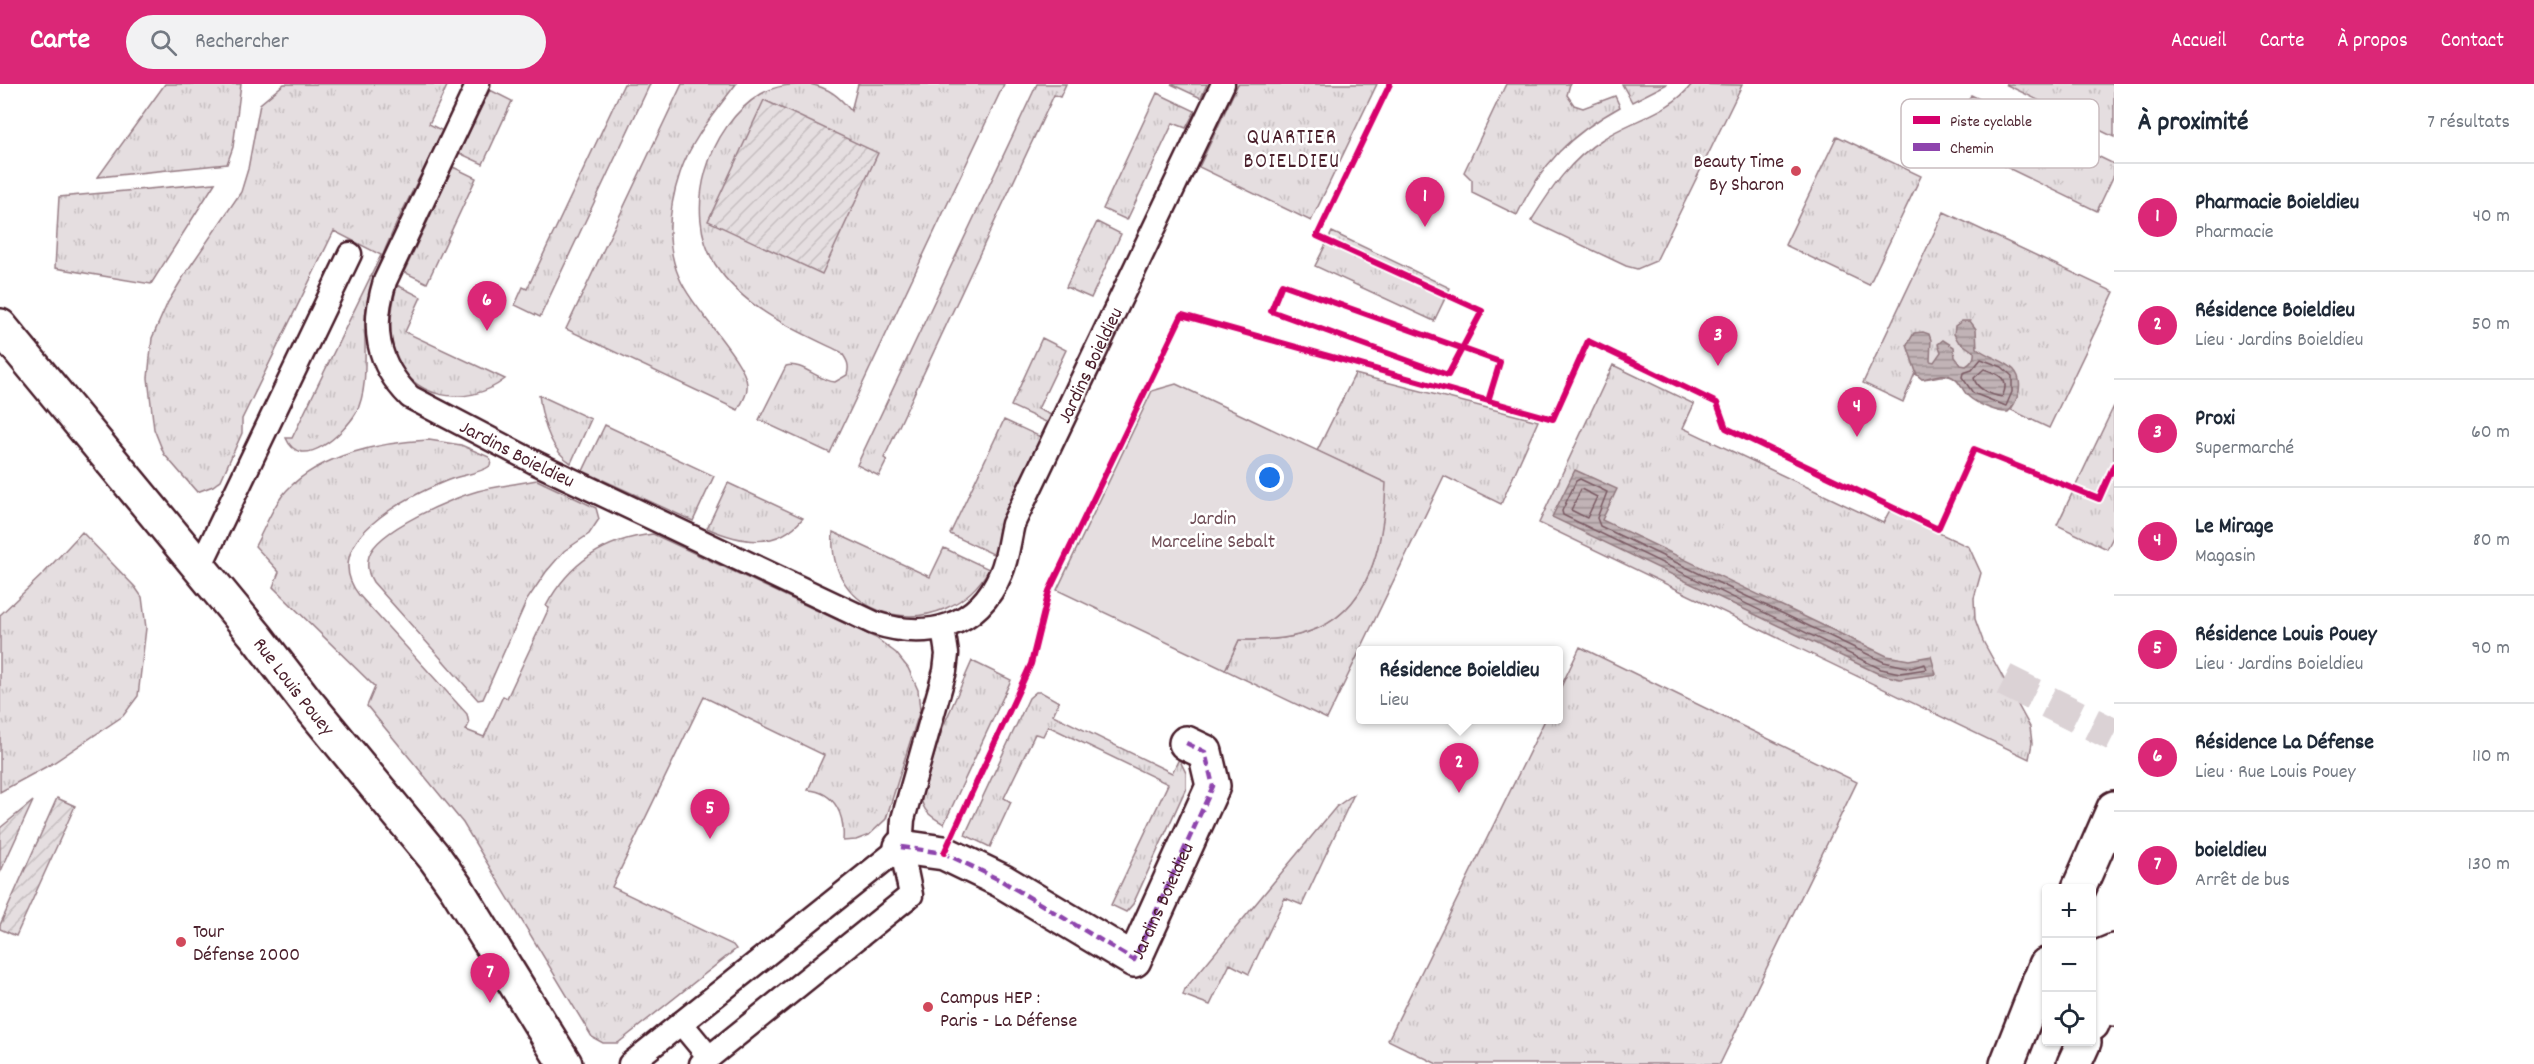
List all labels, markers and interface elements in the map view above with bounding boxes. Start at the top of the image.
search box [126,15,546,69]
text: Carte [30,22,90,62]
icon: search [147,26,180,59]
text: Rechercher [195,27,289,58]
text: Accueil [2171,27,2226,57]
text: Carte [2259,27,2304,57]
text: À propos [2337,27,2408,57]
text: Contact [2441,27,2504,57]
legend [1901,99,2099,168]
text: À proximité [2138,105,2248,142]
text: 7 résultats [2427,109,2510,137]
text: Piste cyclable [1950,111,2032,134]
district label: QUARTIER BOIELDIEU [1243,124,1341,178]
text: Chemin [1950,138,1994,161]
place label: Beauty Time By Sharon [1693,149,1784,200]
marker: Beauty Time By Sharon [1789,164,1803,178]
pin: 1 [1406,178,1444,227]
text: Pharmacie Boieldieu [2195,188,2359,219]
text: 1 [2155,203,2160,231]
text: 40 m [2472,203,2510,231]
text: Pharmacie [2195,219,2274,247]
pin: 6 [468,282,506,331]
text: Résidence Boieldieu [2195,296,2355,327]
street label: Jardins Boieldieu [1052,303,1131,429]
text: 2 [2153,311,2162,339]
text: 50 m [2472,311,2510,339]
pin: 3 [1698,316,1738,366]
text: Lieu · Jardins Boieldieu [2195,327,2363,355]
pin: 4 [1838,388,1876,437]
text: Proxi [2195,404,2235,435]
street label: Jardins Boieldieu [454,414,579,496]
text: 3 [2153,419,2162,447]
text: 60 m [2471,419,2510,447]
text: Supermarché [2195,435,2294,463]
your location [1255,463,1284,492]
park label: Jardin Marceline Sebalt [1151,506,1275,557]
text: Le Mirage [2195,512,2273,543]
text: 4 [2153,527,2162,555]
text: 80 m [2473,527,2510,555]
text: Magasin [2195,543,2256,571]
text: Résidence Louis Pouey [2195,620,2377,651]
street label: Rue Louis Pouey [245,633,340,743]
text: 5 [2153,635,2162,663]
text: 90 m [2472,635,2510,663]
popup [1356,646,1563,724]
text: Lieu · Jardins Boieldieu [2195,651,2363,679]
text: Résidence Boieldieu [1380,656,1539,687]
text: Lieu [1380,687,1409,715]
text: Résidence La Défense [2195,728,2374,759]
text: 6 [2153,743,2162,771]
text: 110 m [2472,743,2510,771]
pin: 2 [1440,744,1478,793]
text: Lieu · Rue Louis Pouey [2195,759,2356,787]
pin: 5 [690,790,730,839]
text: boieldieu [2195,836,2267,867]
street label: Jardins Boieldieu [1125,839,1202,965]
text: 7 [2154,851,2161,879]
text: 130 m [2468,851,2510,879]
text: Arrêt de bus [2195,867,2290,895]
map controls [2042,884,2096,1046]
button: + [2042,884,2096,938]
place label: Tour Défense 2000 [193,919,300,970]
marker: Tour Défense 2000 [174,935,188,949]
button: − [2042,938,2096,992]
pin: 7 [470,954,510,1003]
place label: Campus HEP : Paris - La Défense [940,985,1078,1036]
button: locate [2042,992,2096,1046]
marker: Campus HEP : Paris - La Défense [921,1000,935,1014]

